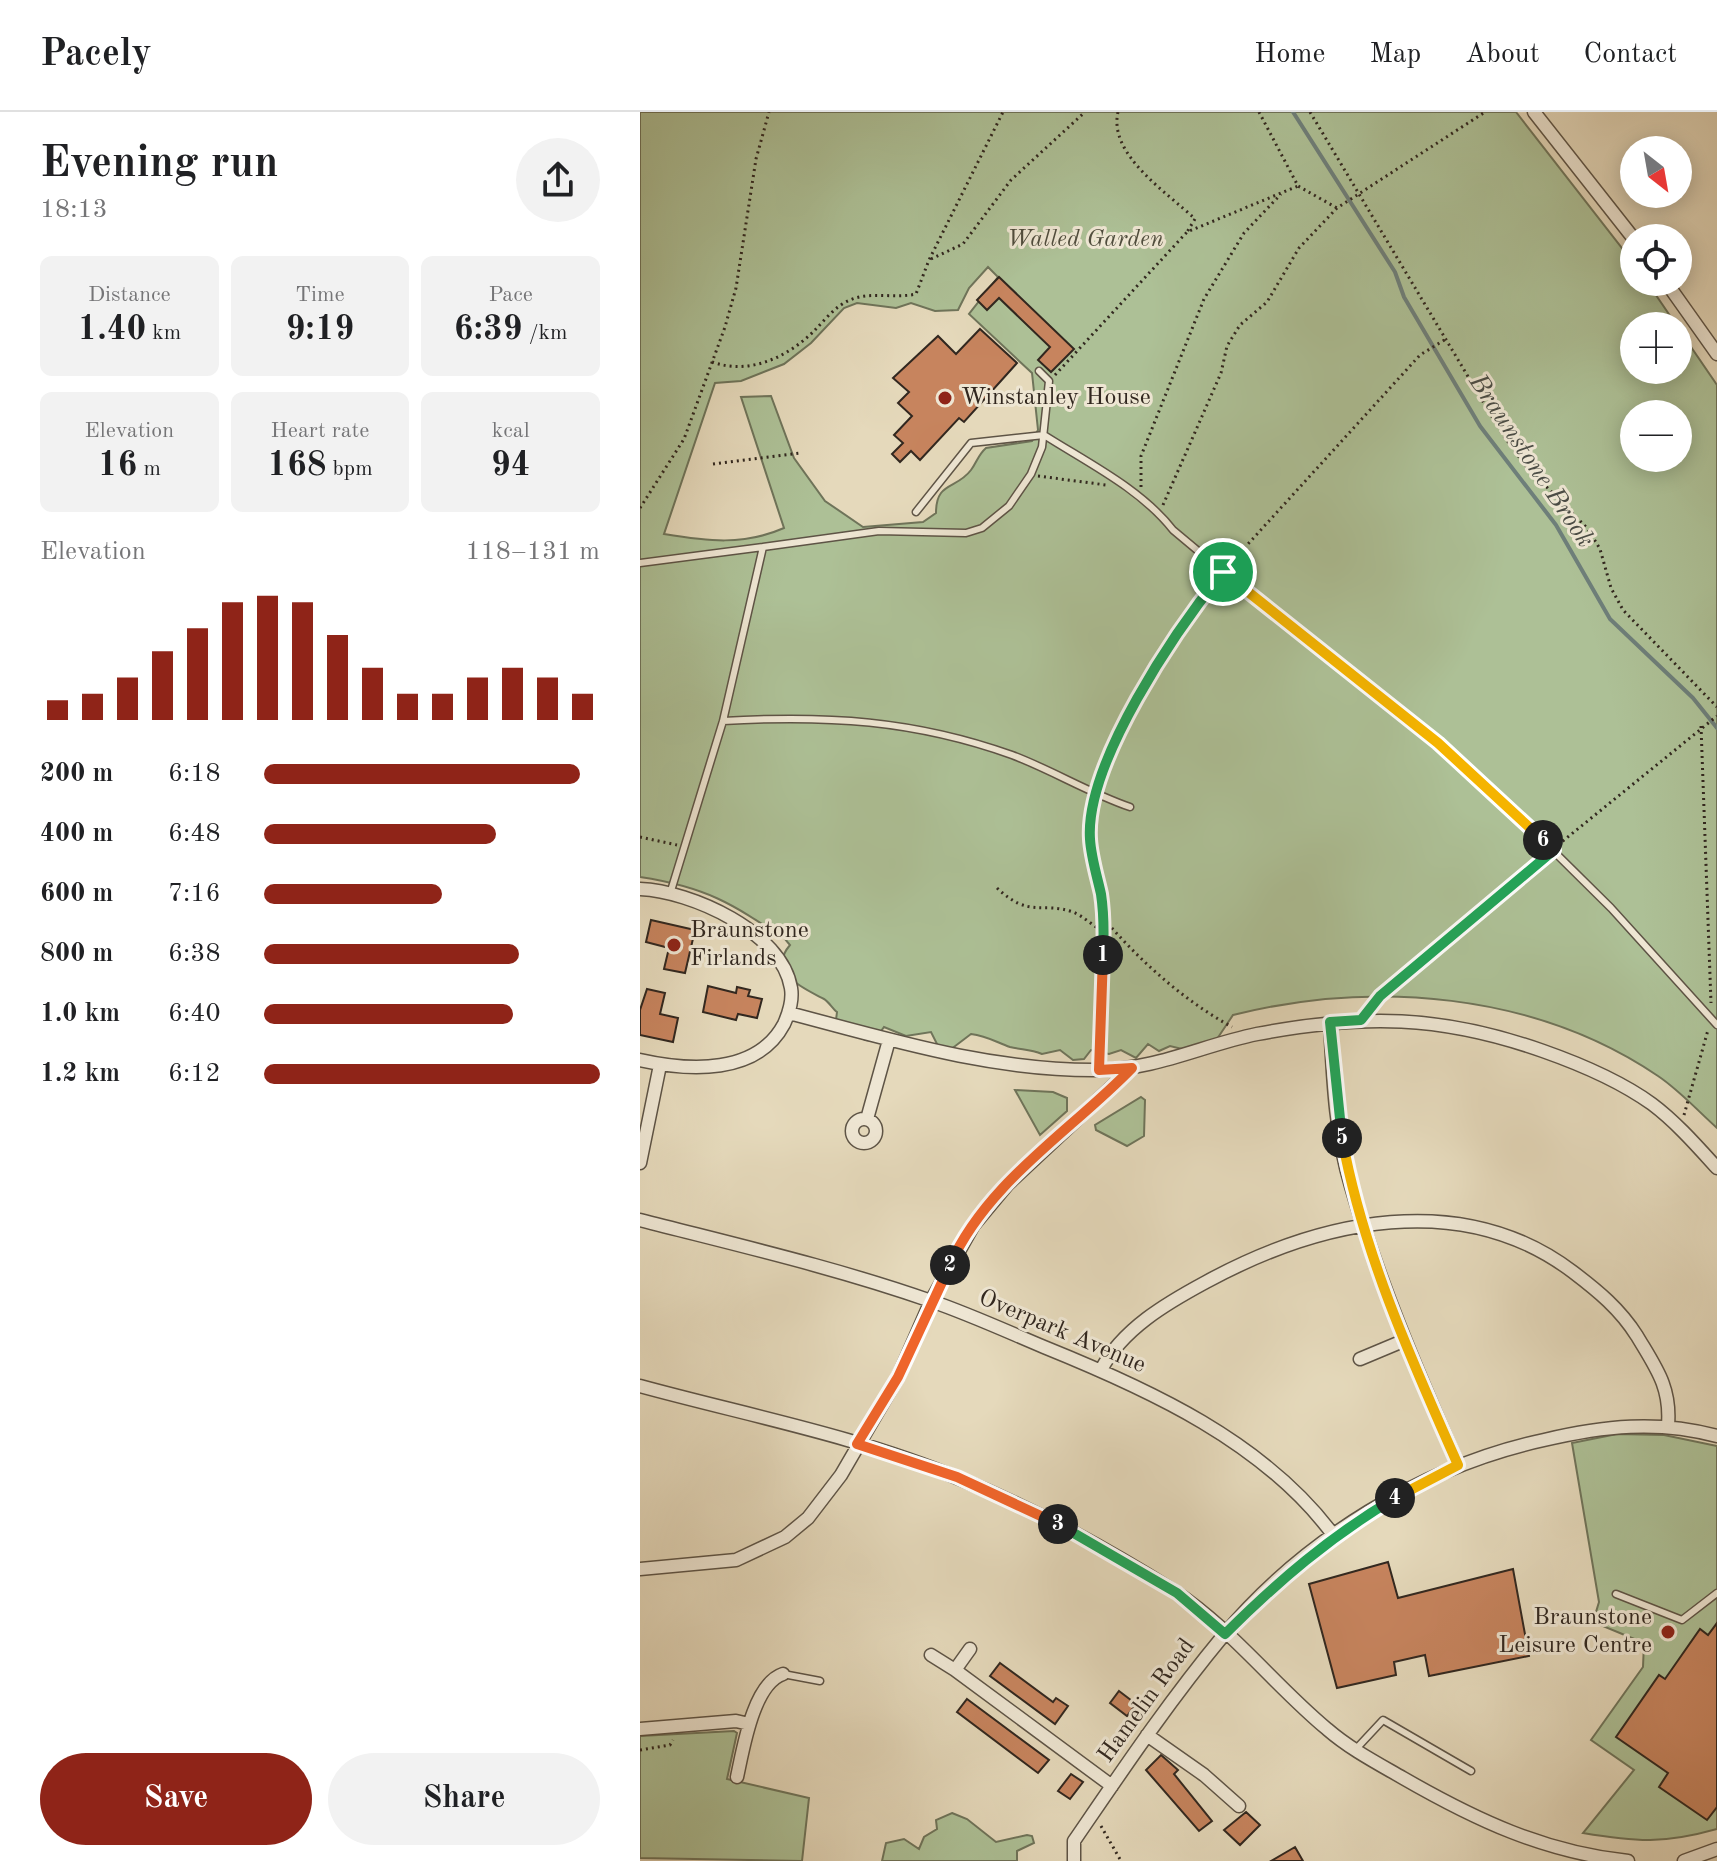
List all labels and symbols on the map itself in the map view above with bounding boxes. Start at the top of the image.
north arrow [1620,136,1692,208]
park label: Walled Garden [1006,228,1164,252]
water label: Braunstone Brook [1463,369,1598,552]
place label: Winstanley House [961,386,1151,410]
marker: Winstanley House [936,389,954,407]
pin [1189,538,1257,606]
pin: 6 [1523,820,1563,860]
place label: Braunstone Firlands [690,919,809,971]
pin: 1 [1083,935,1123,975]
marker: Braunstone Firlands [665,936,683,954]
pin: 5 [1322,1118,1362,1158]
pin: 2 [930,1245,970,1285]
street label: Overpark Avenue [975,1286,1149,1378]
pin: 4 [1375,1478,1415,1518]
pin: 3 [1038,1504,1078,1544]
place label: Braunstone Leisure Centre [1498,1606,1652,1658]
marker: Braunstone Leisure Centre [1659,1623,1677,1641]
street label: Hamelin Road [1094,1634,1200,1768]

